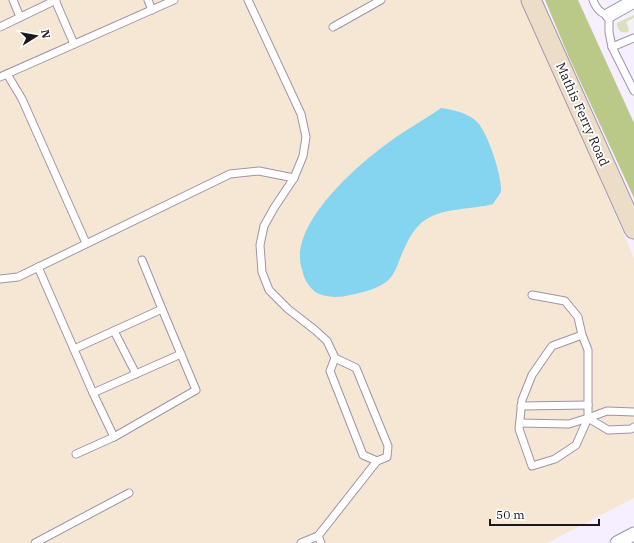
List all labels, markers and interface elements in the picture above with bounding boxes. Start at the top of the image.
north arrow [16,16,56,56]
text: N [38,28,54,40]
street label: Mathis Ferry Road [552,60,613,169]
scale bar [490,501,599,527]
text: 50 m [496,507,525,522]

